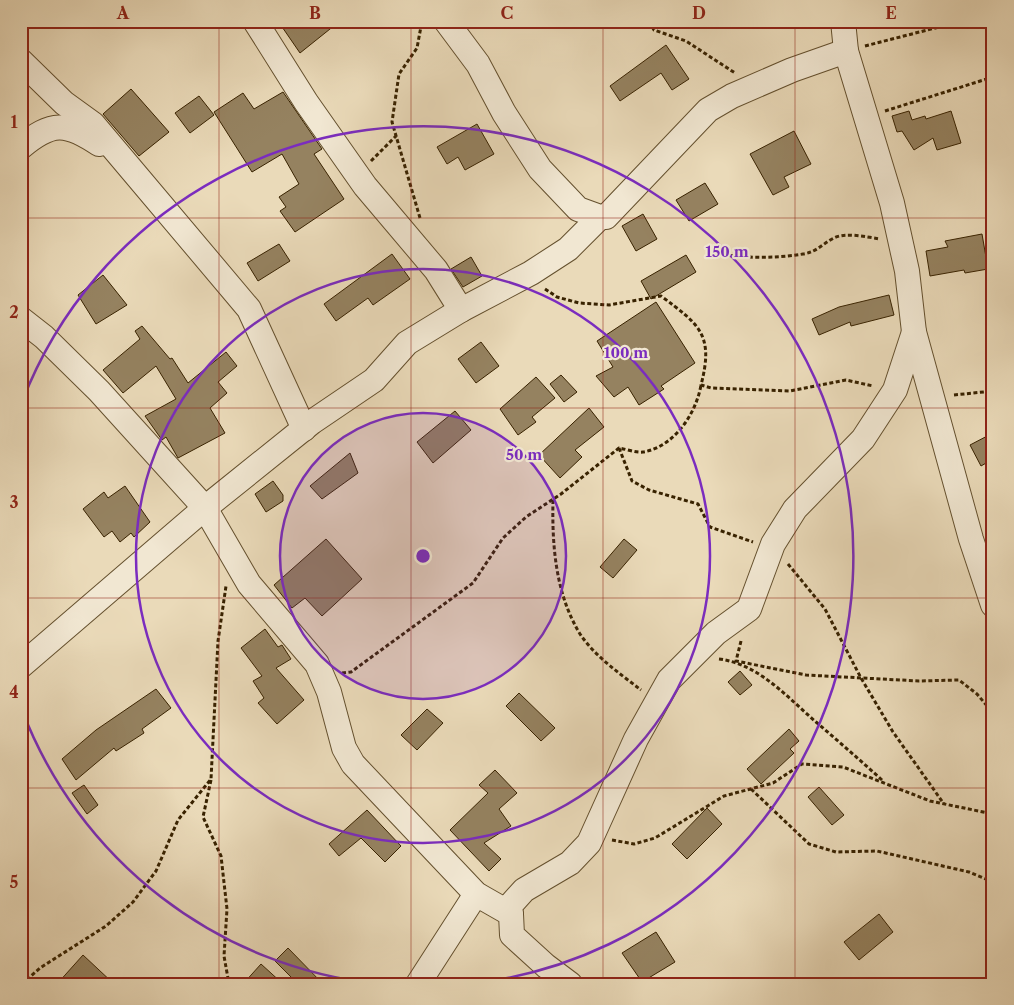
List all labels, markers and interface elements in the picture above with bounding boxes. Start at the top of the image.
text: A [116,3,130,23]
text: B [309,3,321,23]
text: C [501,3,513,23]
text: D [692,3,706,23]
text: E [885,3,897,23]
text: 1 [10,112,18,132]
text: 150 m [705,242,749,261]
text: 2 [9,302,19,322]
text: 100 m [604,343,648,362]
text: 50 m [506,445,542,464]
text: 3 [9,492,19,512]
centre of rings [414,547,432,565]
text: 4 [9,682,19,702]
text: 5 [10,872,19,892]

